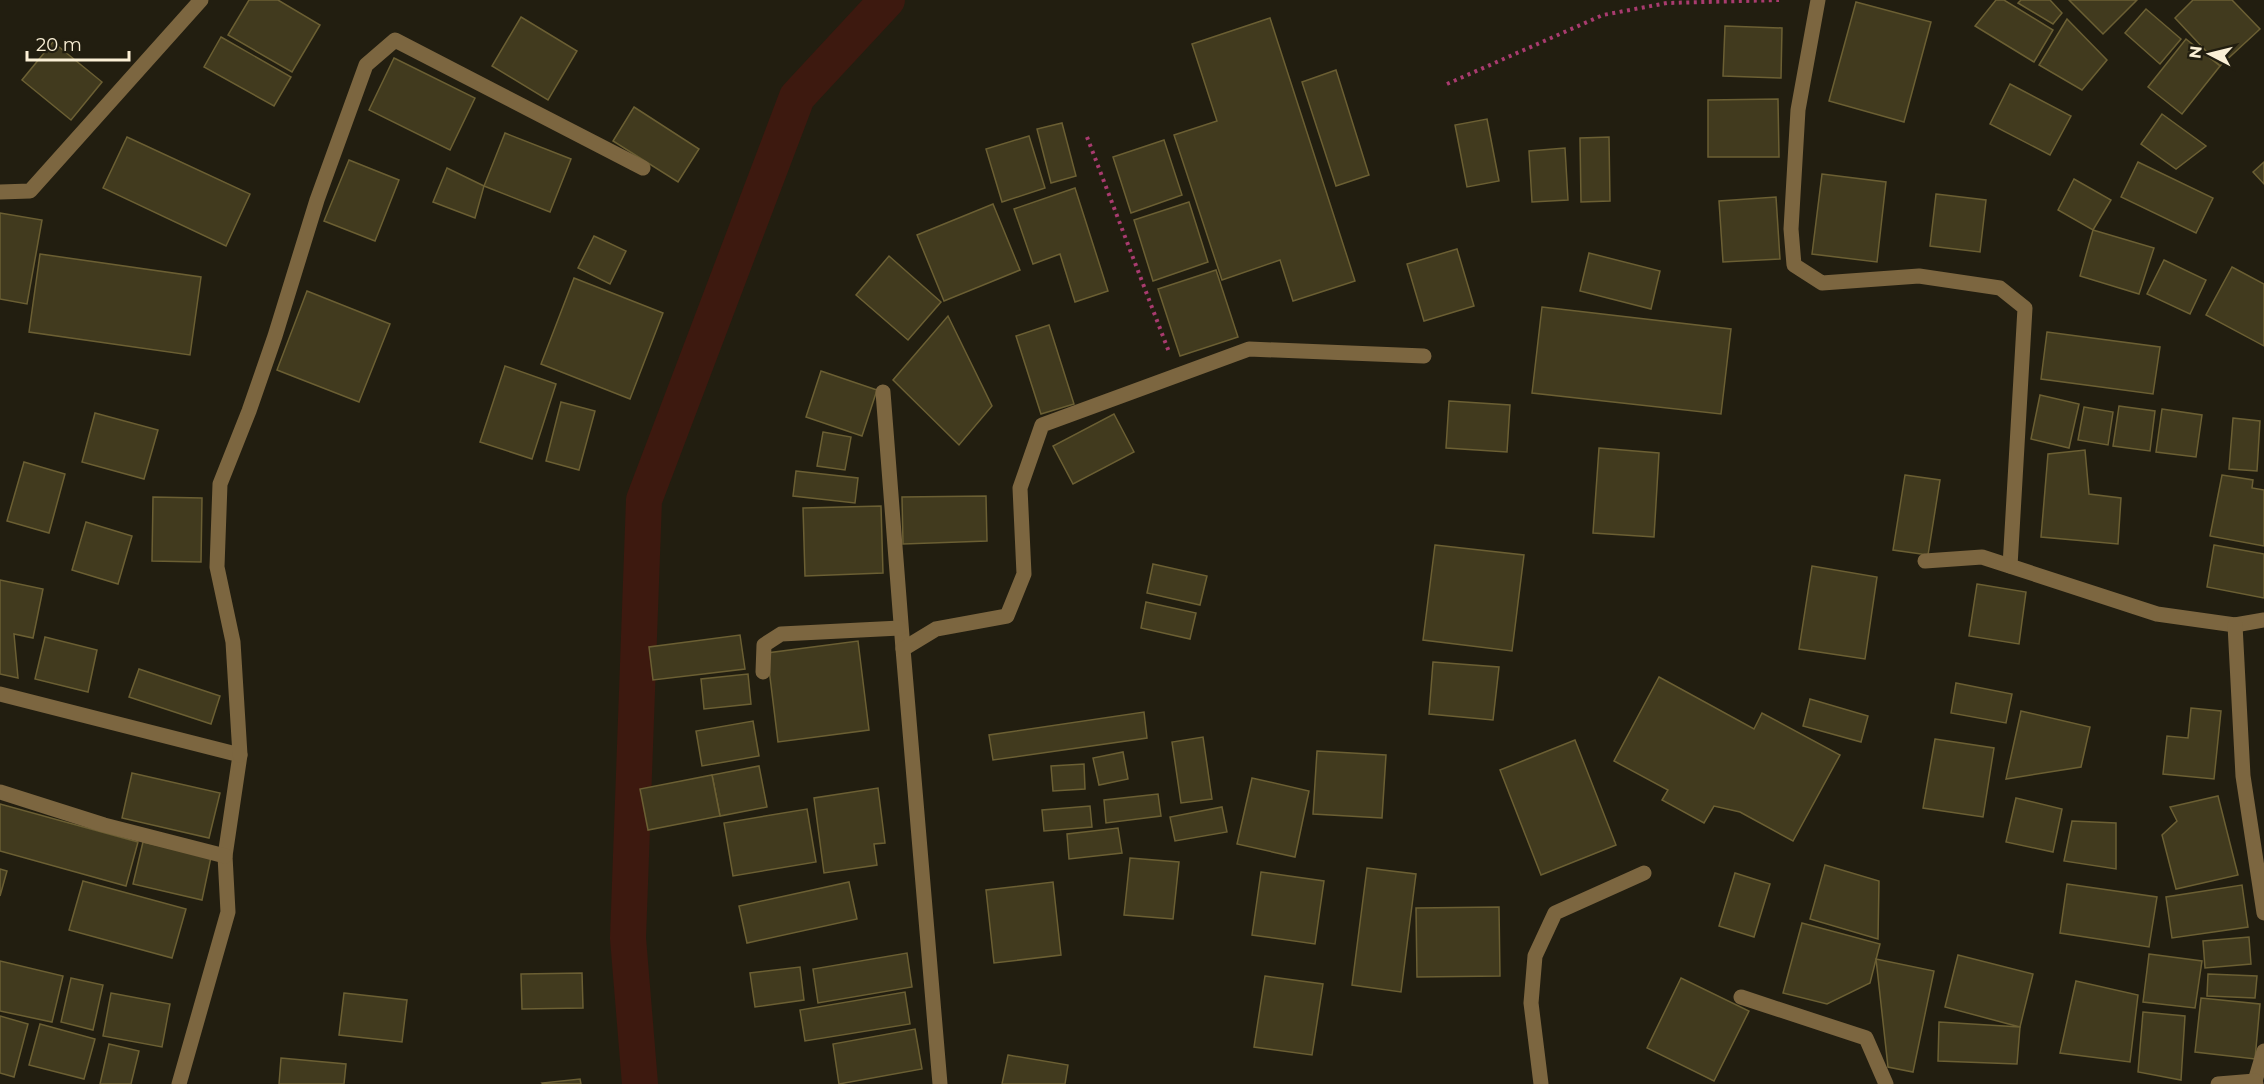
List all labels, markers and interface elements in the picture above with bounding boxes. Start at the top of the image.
scale bar [27,24,129,62]
north arrow [2180,24,2240,84]
text: 20 m [36,34,82,56]
text: N [2185,45,2206,60]

